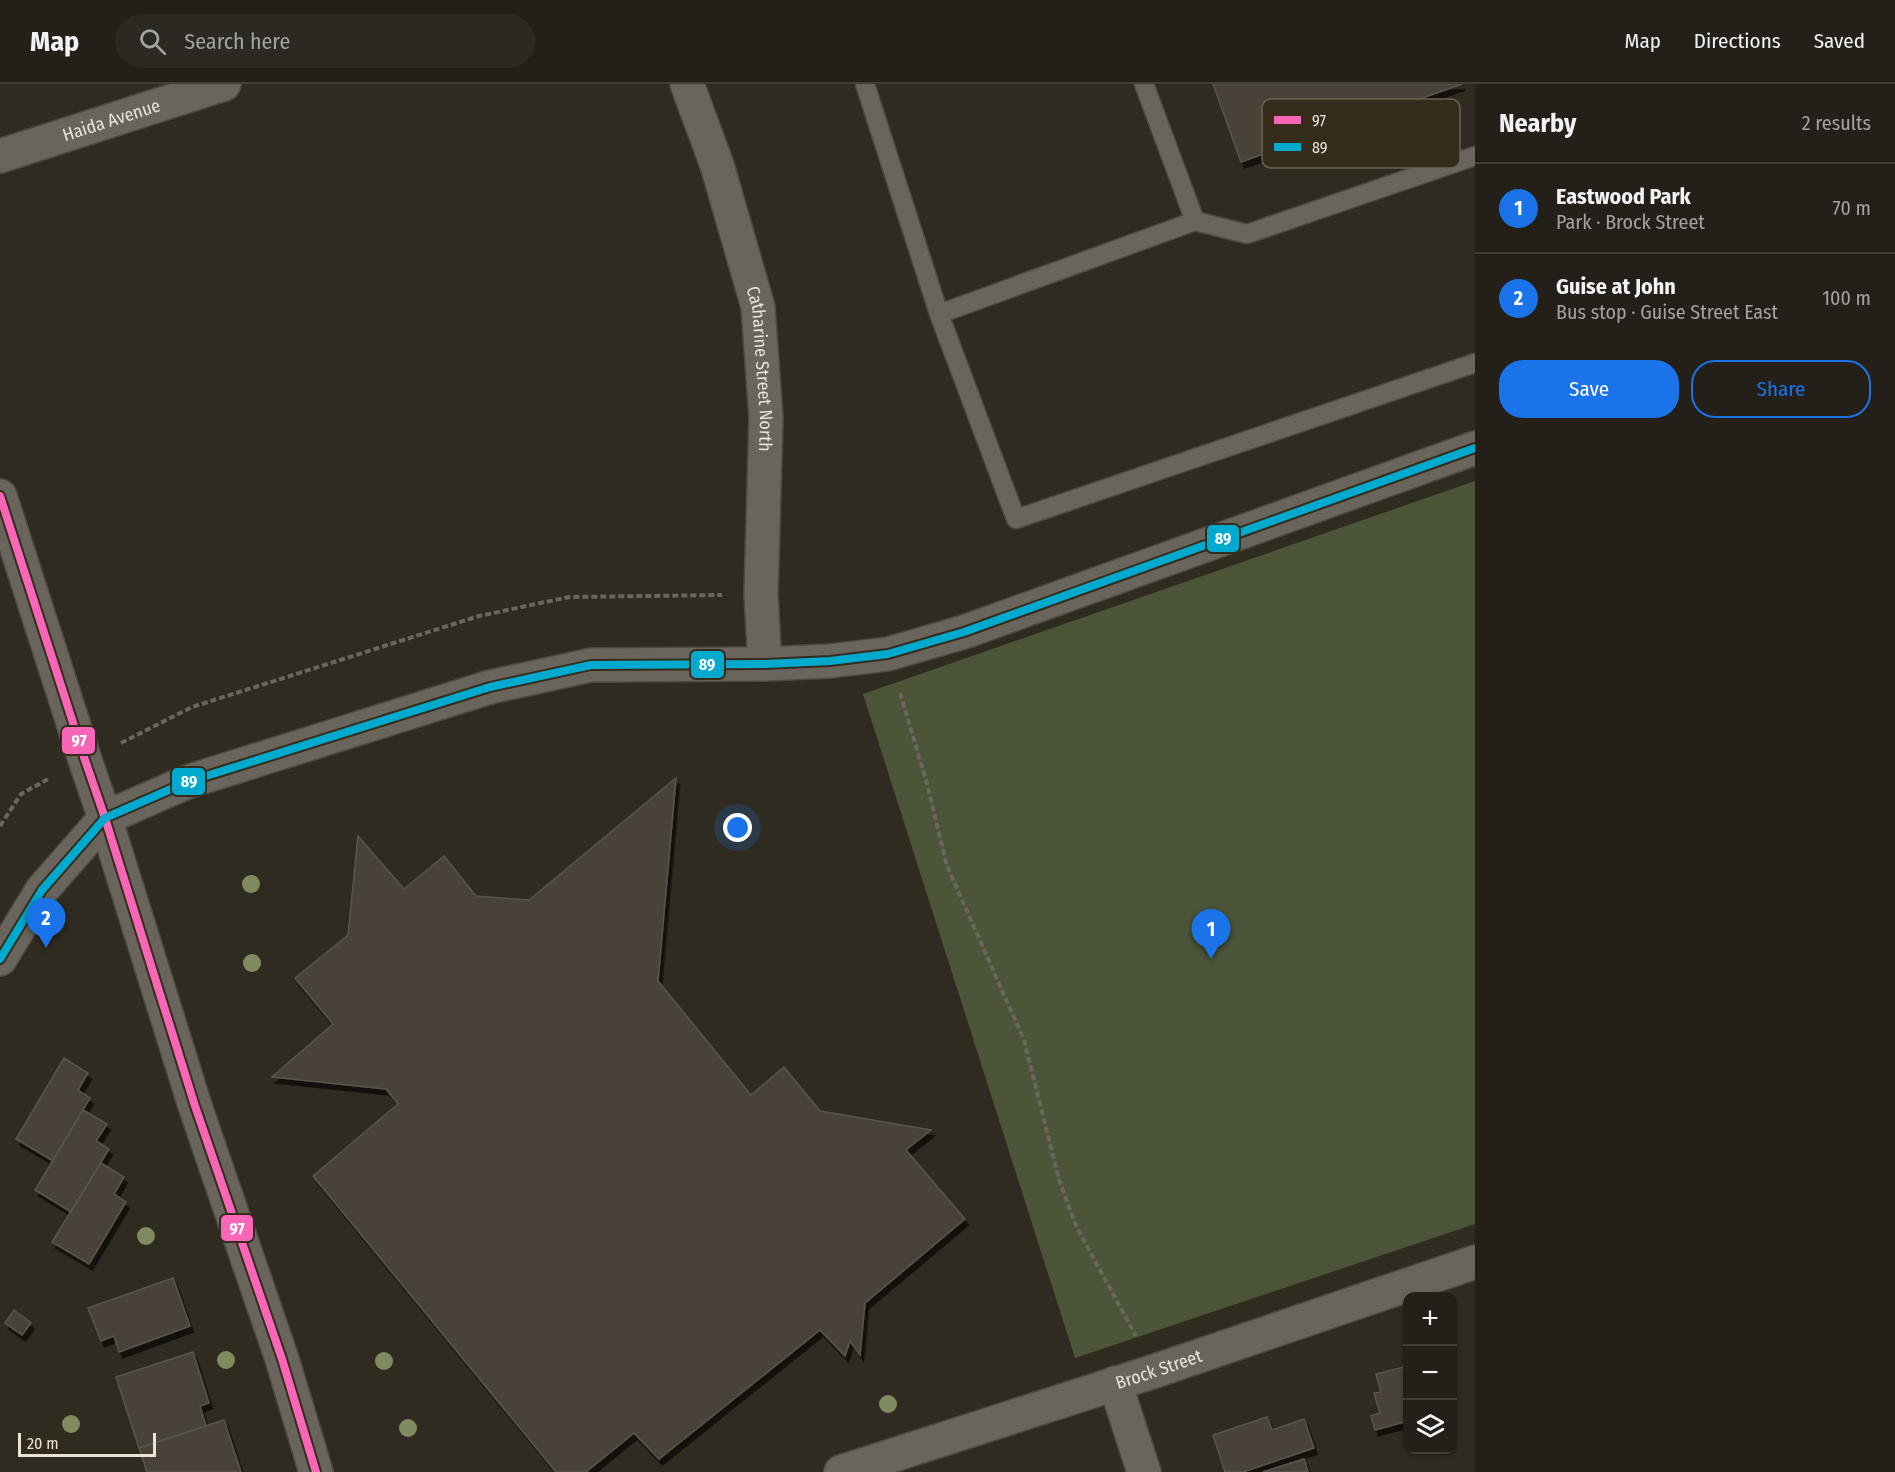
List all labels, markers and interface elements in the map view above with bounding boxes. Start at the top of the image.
search box [115,14,535,68]
text: Map [30,25,79,58]
icon: search [136,25,169,58]
text: Search here [184,28,290,55]
text: Map [1624,28,1661,54]
text: Directions [1694,28,1781,54]
text: Saved [1814,28,1865,54]
street label: Haida Avenue [60,94,163,146]
legend [1262,99,1460,168]
text: Nearby [1499,108,1576,139]
text: 97 [1312,111,1327,130]
text: 2 results [1802,111,1871,135]
text: 89 [1312,138,1328,157]
text: Eastwood Park [1556,183,1691,210]
text: 1 [1514,196,1523,220]
text: 70 m [1833,196,1871,220]
text: Park · Brock Street [1556,210,1705,234]
text: Guise at John [1556,273,1676,300]
street label: Catharine Street North [742,284,777,452]
text: 2 [1514,286,1523,310]
text: 100 m [1822,286,1871,310]
text: Bus stop · Guise Street East [1556,300,1778,324]
button: Save [1499,360,1679,418]
button: Share [1691,360,1871,418]
line badge: 89 [1206,524,1240,553]
text: 89 [1215,529,1231,548]
line badge: 89 [690,650,725,679]
text: 89 [699,655,715,674]
line badge: 97 [61,726,96,755]
text: 97 [72,731,87,750]
line badge: 89 [171,767,206,796]
text: 89 [181,772,197,791]
your location [723,813,752,842]
pin: 2 [26,898,66,948]
pin: 1 [1192,910,1230,959]
line badge: 97 [220,1214,254,1242]
text: 97 [230,1219,245,1238]
map controls [1403,1292,1457,1454]
button: + [1403,1292,1457,1346]
street label: Brock Street [1113,1345,1205,1394]
button: − [1403,1346,1457,1400]
button: layers [1403,1400,1457,1454]
scale bar [18,1430,156,1458]
text: 20 m [27,1434,58,1453]

